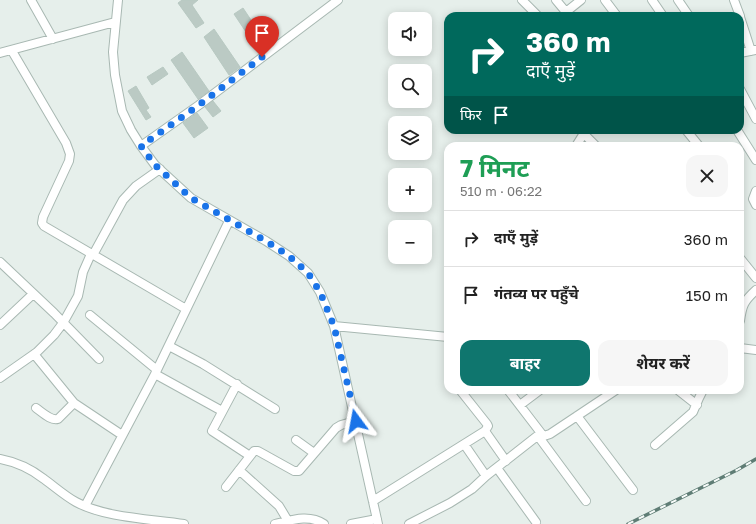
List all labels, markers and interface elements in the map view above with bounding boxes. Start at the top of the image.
map controls [388,12,432,264]
button: sound [388,12,432,56]
pin [245,16,279,57]
icon: arrive [251,22,273,44]
text: 360 m [526,25,611,58]
icon: right [460,28,512,80]
text: दाएँ मुड़ें [526,59,575,81]
button: search [388,64,432,108]
icon: arrive [490,104,512,126]
text: फिर [460,105,482,123]
button: layers [388,116,432,160]
text: 7 मिनट [460,153,529,182]
button: close [686,155,728,197]
button: + [388,168,432,212]
text: 510 m · 06:22 [460,183,542,199]
button: − [388,220,432,264]
icon: right [460,228,482,250]
text: दाएँ मुड़ें [494,228,538,246]
text: 360 m [684,230,728,248]
icon: arrive [460,284,482,306]
text: गंतव्य पर पहुँचे [494,284,579,302]
text: 150 m [686,286,728,304]
button: बाहर [460,340,590,386]
button: शेयर करें [598,340,728,386]
position arrow [335,400,377,442]

